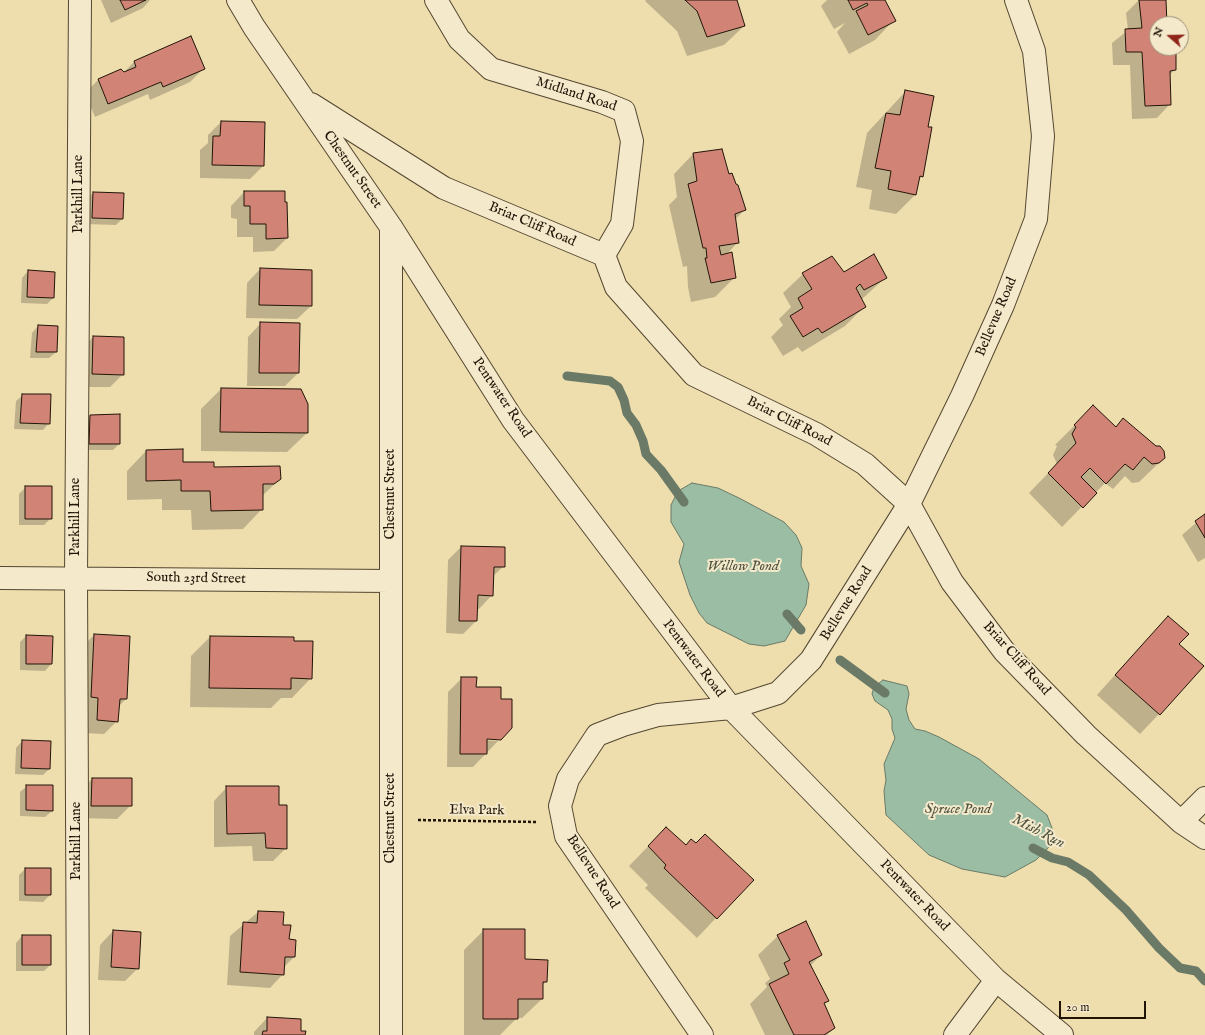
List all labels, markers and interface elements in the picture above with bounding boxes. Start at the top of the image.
north arrow [1149,16,1189,56]
text: N [1150,25,1167,39]
street label: Midland Road [534,74,618,116]
street label: Chestnut Street [319,128,385,212]
street label: Parkhill Lane [71,155,87,233]
street label: Briar Cliff Road [486,199,578,251]
street label: Bellevue Road [973,275,1021,359]
street label: Pentwater Road [468,355,534,441]
street label: Briar Cliff Road [744,393,834,451]
street label: Chestnut Street [383,449,399,539]
street label: Parkhill Lane [68,478,84,556]
water label: Willow Pond [707,558,779,576]
street label: Bellevue Road [818,564,876,644]
street label: South 23rd Street [146,570,246,588]
street label: Pentwater Road [658,617,728,701]
street label: Briar Cliff Road [979,619,1053,699]
street label: Chestnut Street [383,773,399,863]
water label: Spruce Pond [925,801,991,819]
street label: Parkhill Lane [69,802,85,880]
street label: Elva Park [449,802,505,820]
water label: Mish Run [1009,811,1067,853]
street label: Bellevue Road [562,832,622,912]
street label: Pentwater Road [876,857,952,935]
scale bar [1061,993,1148,1019]
text: 20 m [1066,1000,1089,1015]

